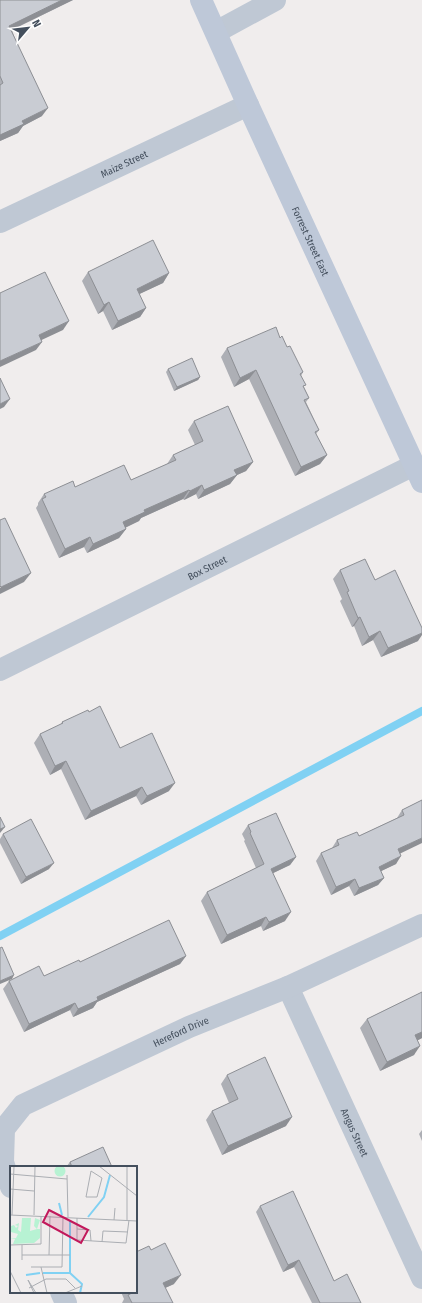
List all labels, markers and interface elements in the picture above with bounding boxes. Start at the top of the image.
north arrow [8,8,48,48]
text: N [29,18,44,30]
street label: Maize Street [99,148,150,181]
street label: Forrest Street East [289,205,331,279]
street label: Box Street [186,553,230,583]
street label: Hereford Drive [152,1015,211,1050]
street label: Angus Street [338,1107,371,1159]
inset map [10,1166,137,1293]

